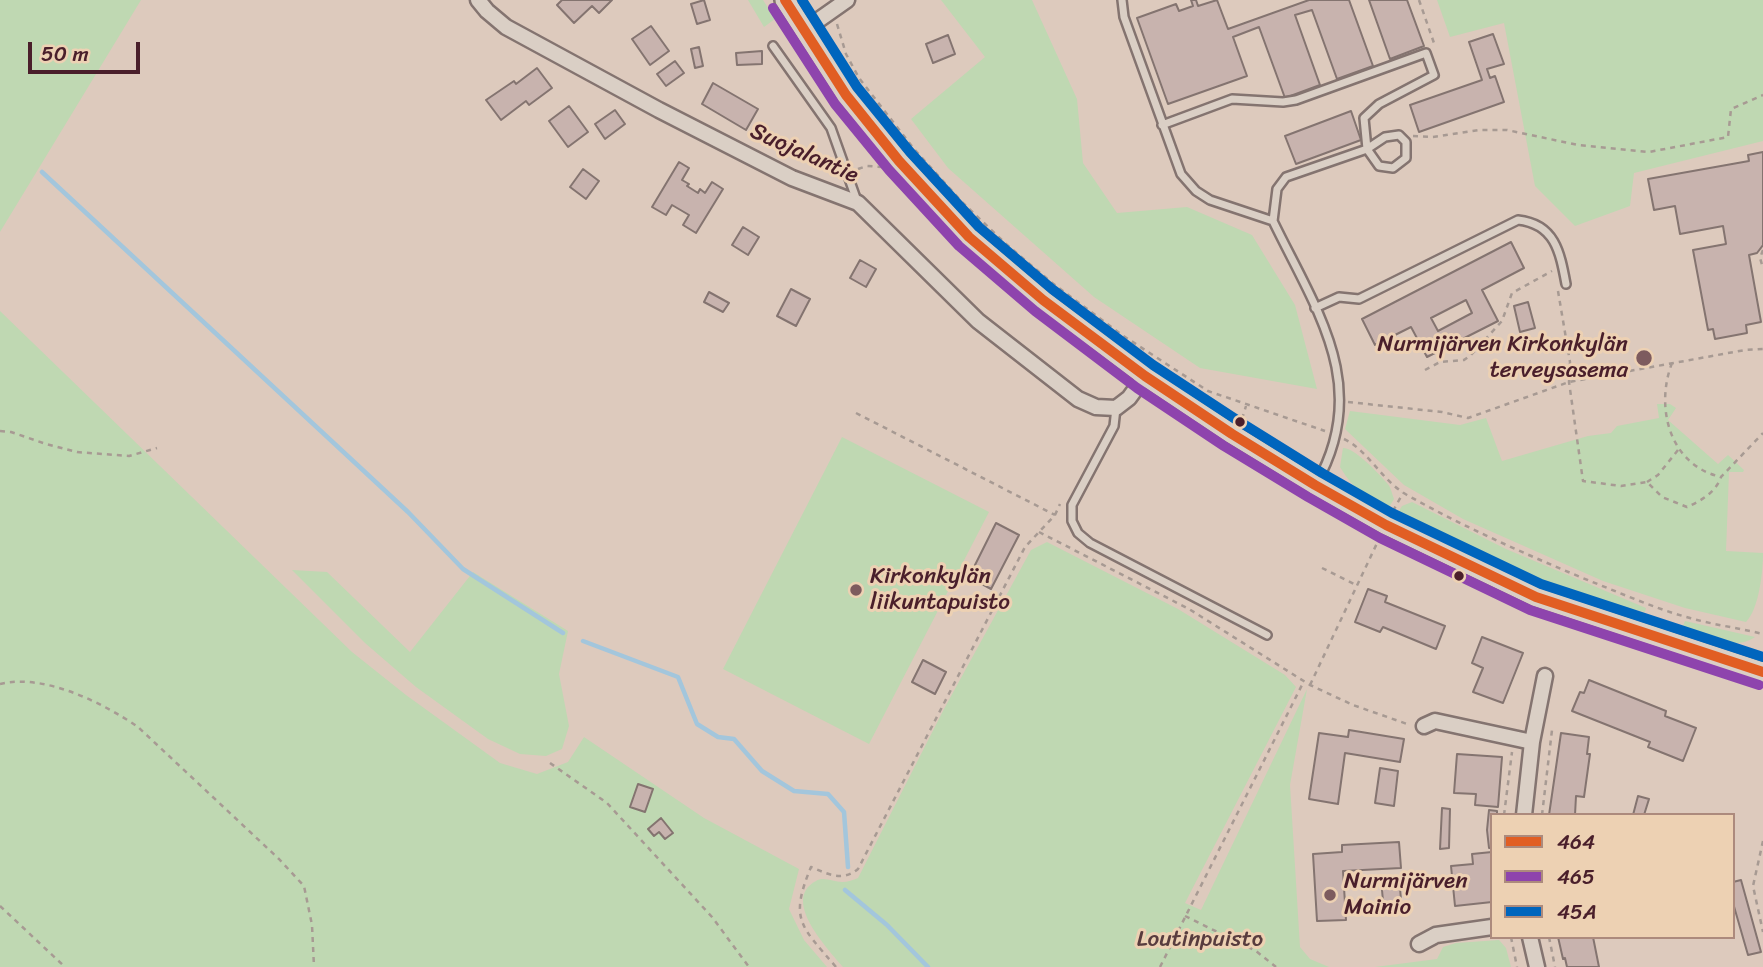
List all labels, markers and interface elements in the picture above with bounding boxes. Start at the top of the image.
scale bar [32,28,144,72]
text: 50 m [41,35,89,73]
street label: Suojalantie [746,118,862,190]
place label: Nurmijärven Kirkonkylän terveysasema [1378,331,1628,385]
marker: Nurmijärven Kirkonkylän terveysasema [1634,348,1654,368]
unlabelled marker [1233,415,1247,429]
place label: Kirkonkylän liikuntapuisto [870,563,1010,617]
unlabelled marker [1452,569,1466,583]
marker: Kirkonkylän liikuntapuisto [848,582,864,598]
legend [1490,813,1735,939]
text: 464 [1557,823,1595,861]
text: 465 [1557,858,1595,896]
place label: Nurmijärven Mainio [1344,868,1468,922]
marker: Nurmijärven Mainio [1322,887,1338,903]
text: 45A [1557,893,1597,931]
park label: Loutinpuisto [1137,926,1263,954]

